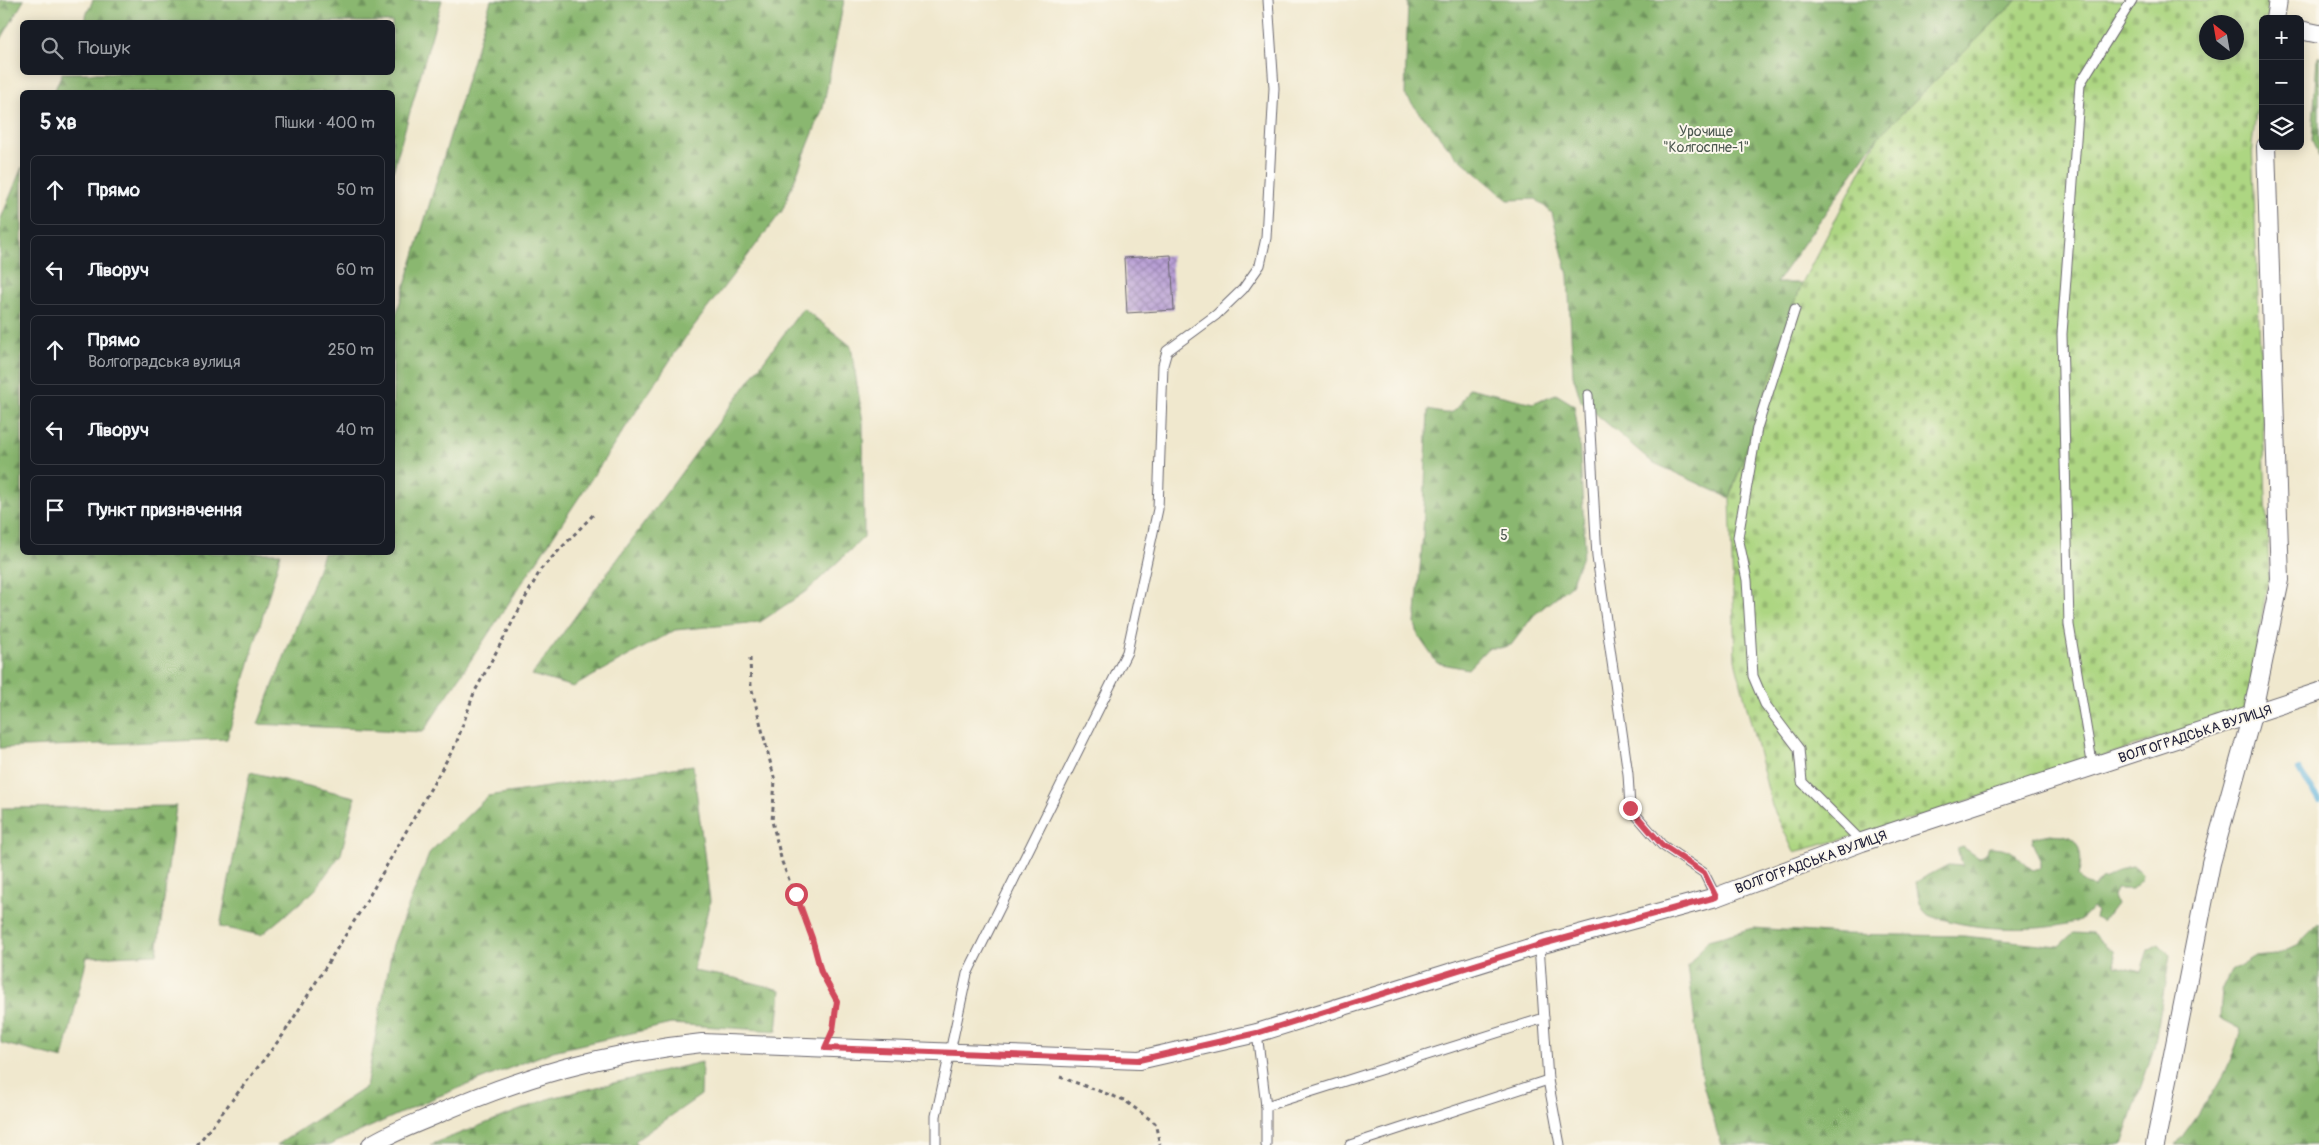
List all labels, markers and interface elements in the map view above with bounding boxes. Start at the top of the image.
north arrow [2199,15,2244,60]
map controls [2259,15,2304,150]
button: + [2259,15,2304,60]
search box [20,20,395,75]
icon: search [38,34,66,62]
text: Пошук [78,36,131,60]
button: − [2259,60,2304,105]
button: layers [2259,105,2304,150]
text: 5 хв [40,109,77,136]
text: Пішки · 400 m [275,113,375,133]
park label: Урочище "Колгоспне-1" [1663,123,1749,156]
icon: ahead [41,176,69,204]
text: Прямо [88,178,140,202]
text: 50 m [337,180,374,200]
icon: left [41,256,69,284]
text: Ліворуч [88,258,149,282]
text: 60 m [336,260,374,280]
text: Прямо [88,328,140,352]
icon: ahead [41,336,69,364]
text: 250 m [328,340,374,360]
text: Волгоградська вулиця [88,352,241,372]
icon: left [41,416,69,444]
text: Ліворуч [88,418,149,442]
text: 40 m [336,420,374,440]
icon: arrive [41,496,69,524]
text: Пункт призначення [88,498,242,522]
park label: 5 [1500,527,1508,544]
street label: ВОЛГОГРАДСЬКА ВУЛИЦЯ [2116,701,2274,767]
route end [1619,797,1642,820]
street label: ВОЛГОГРАДСЬКА ВУЛИЦЯ [1733,827,1889,897]
route start [785,883,808,906]

